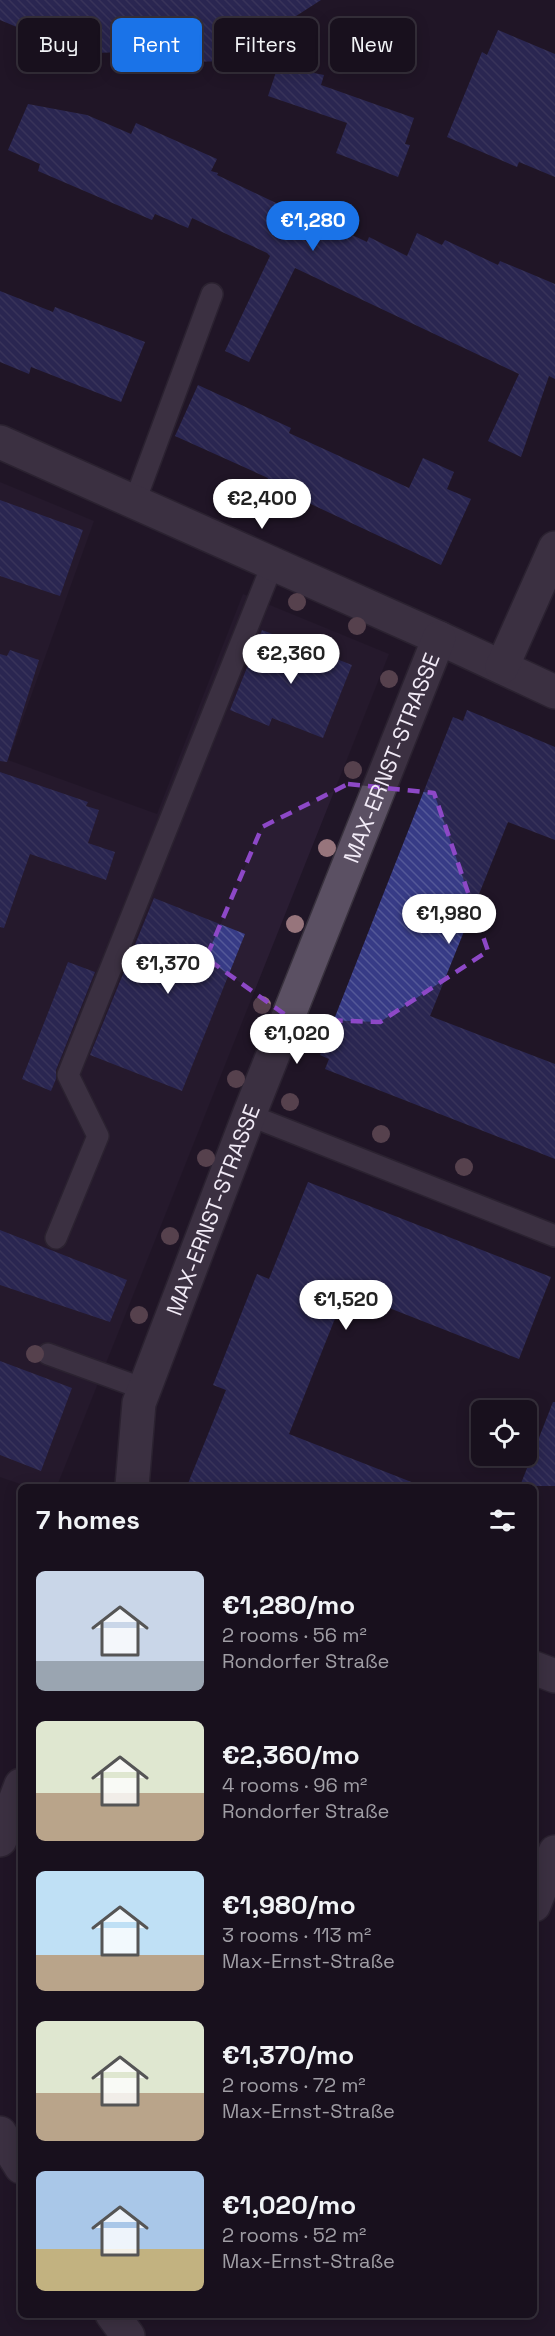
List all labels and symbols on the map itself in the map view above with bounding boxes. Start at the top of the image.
pin: €1,280 [264,201,362,252]
pin: €2,400 [213,479,311,530]
pin: €2,360 [242,634,340,685]
street label: MAX-ERNST-STRASSE [337,649,446,867]
pin: €1,980 [400,894,498,945]
pin: €1,370 [119,944,217,995]
pin: €1,020 [248,1014,346,1065]
street label: MAX-ERNST-STRASSE [160,1100,266,1319]
pin: €1,520 [297,1280,395,1331]

